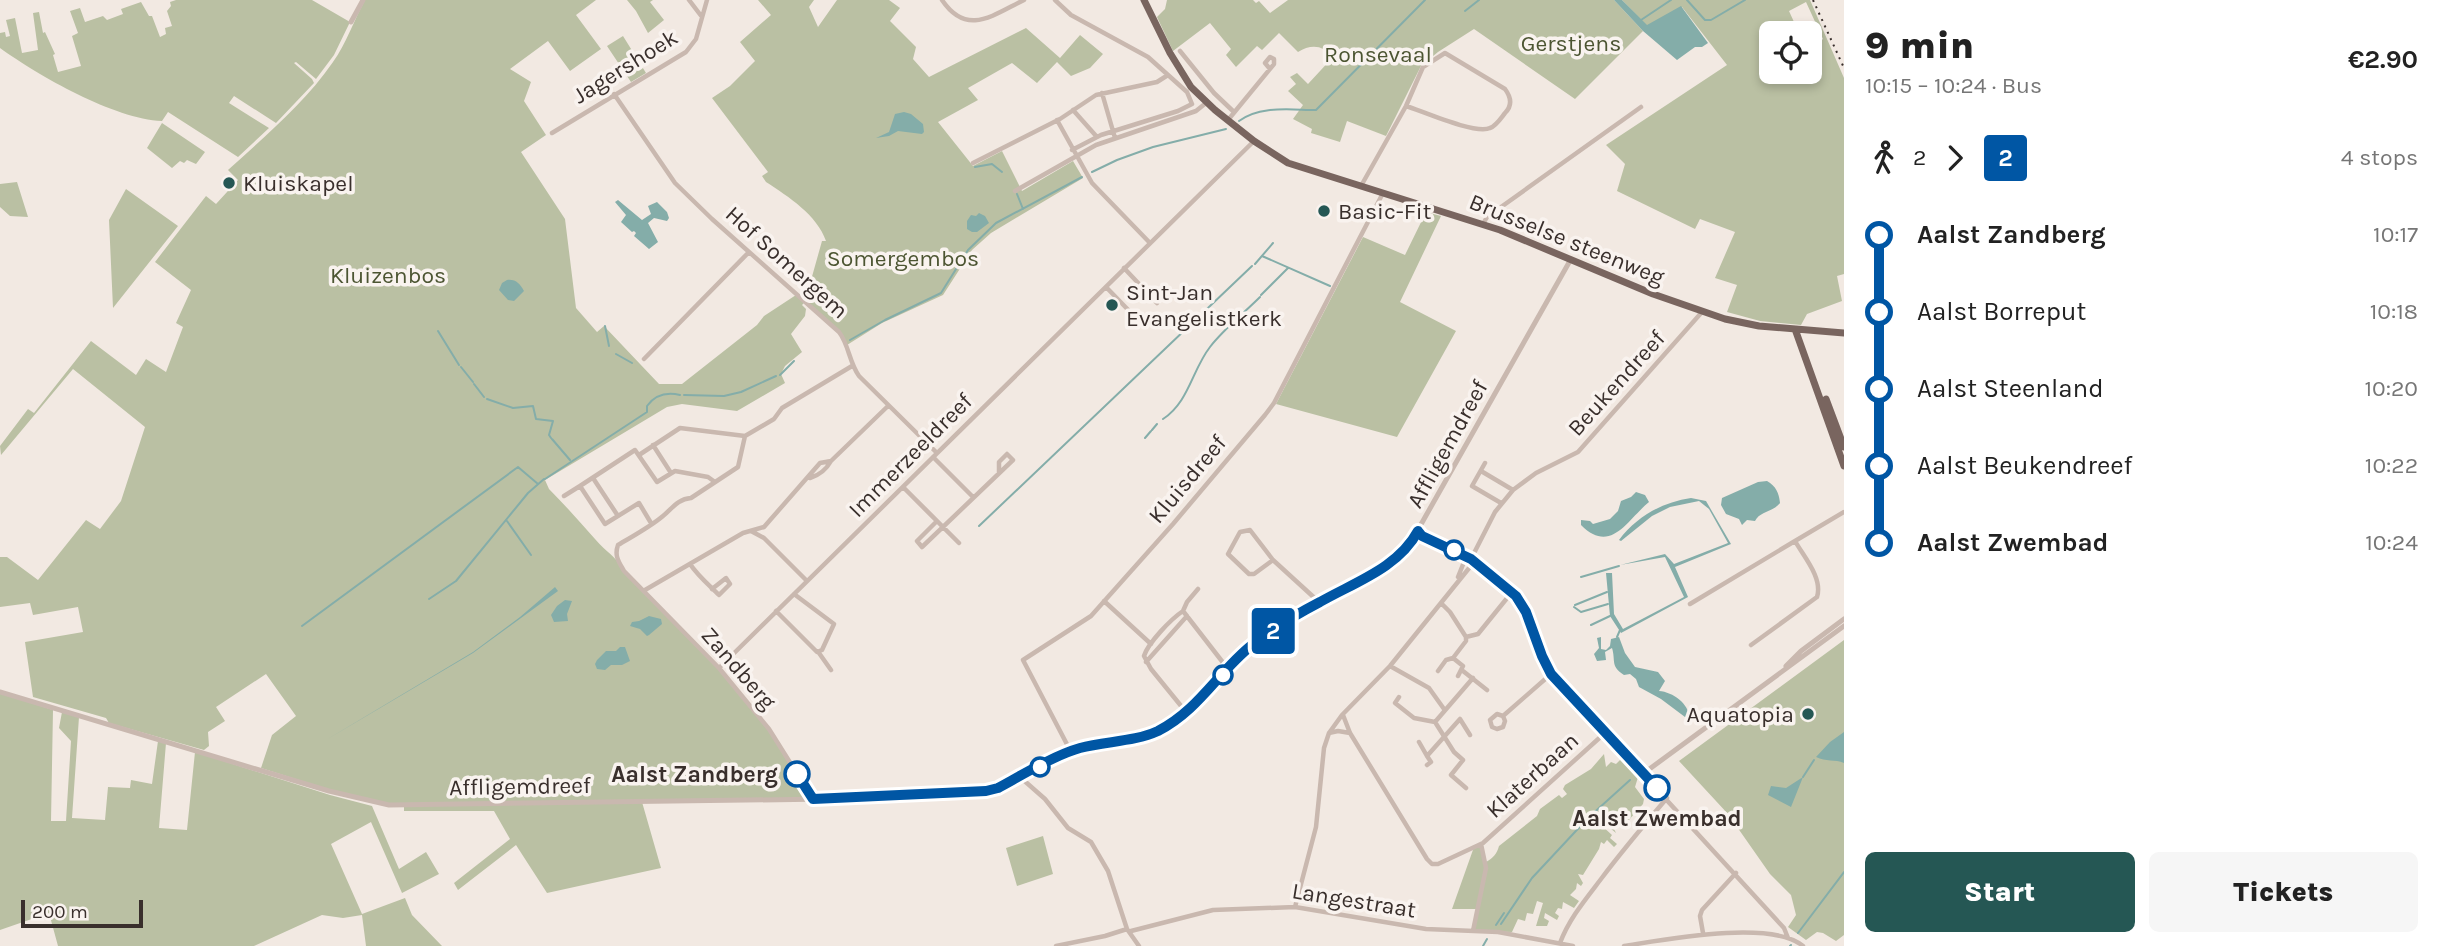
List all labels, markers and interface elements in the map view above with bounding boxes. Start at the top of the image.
map controls [1759,21,1822,84]
button: locate [1759,21,1822,84]
text: 9 min [1865,23,1974,68]
street label: Jagershoek [568,24,683,109]
park label: Gerstjens [1521,30,1621,57]
park label: Ronsevaal [1324,41,1432,68]
text: €2.90 [2348,44,2418,75]
text: 10:15 – 10:24 · Bus [1865,72,2042,99]
icon: walk [1865,139,1903,177]
icon: forward [1936,139,1974,177]
text: 2 [1913,144,1926,171]
text: 2 [1998,144,2013,172]
text: 4 stops [2341,144,2418,171]
place label: Kluiskapel [243,170,354,197]
marker: Kluiskapel [221,175,237,191]
street label: Brusselse steenweg [1465,188,1668,291]
place label: Basic-Fit [1338,198,1432,225]
street label: Hof Somergem [720,200,853,324]
marker: Basic-Fit [1316,203,1332,219]
text: Aalst Zandberg [1917,219,2106,250]
text: 10:17 [2373,221,2418,248]
park label: Somergembos [827,245,979,272]
park label: Kluizenbos [330,262,446,289]
place label: Sint-Jan Evangelistkerk [1126,279,1282,332]
text: Aalst Borreput [1917,296,2086,327]
marker: Sint-Jan Evangelistkerk [1104,297,1120,313]
text: 10:18 [2370,298,2418,325]
street label: Beukendreef [1562,325,1671,441]
text: Aalst Steenland [1917,373,2104,404]
text: 10:20 [2364,375,2418,402]
street label: Affligemdreef [1401,376,1494,513]
street label: Immerzeeldreef [843,388,978,523]
street label: Kluisdreef [1143,430,1232,529]
text: Aalst Beukendreef [1917,450,2133,481]
text: 10:22 [2365,452,2418,479]
text: Aalst Zwembad [1917,527,2109,558]
text: 10:24 [2365,529,2418,556]
unlabelled marker [1444,540,1464,560]
line badge: 2 [1250,608,1296,654]
text: 2 [1266,617,1280,645]
street label: Zandberg [696,622,782,715]
unlabelled marker [1213,665,1233,685]
place label: Aquatopia [1687,701,1794,728]
marker: Aquatopia [1800,706,1816,722]
street label: Klaterbaan [1481,727,1584,824]
unlabelled marker [1030,757,1050,777]
place label: Aalst Zandberg [611,761,778,788]
marker: Aalst Zandberg [784,761,810,787]
street label: Affligemdreef [449,772,591,801]
marker: Aalst Zwembad [1644,775,1670,801]
place label: Aalst Zwembad [1572,805,1742,832]
button: Start [1865,852,2135,932]
button: Tickets [2149,852,2418,932]
street label: Langestraat [1290,877,1418,924]
scale bar [21,897,144,929]
text: 200 m [32,901,88,923]

